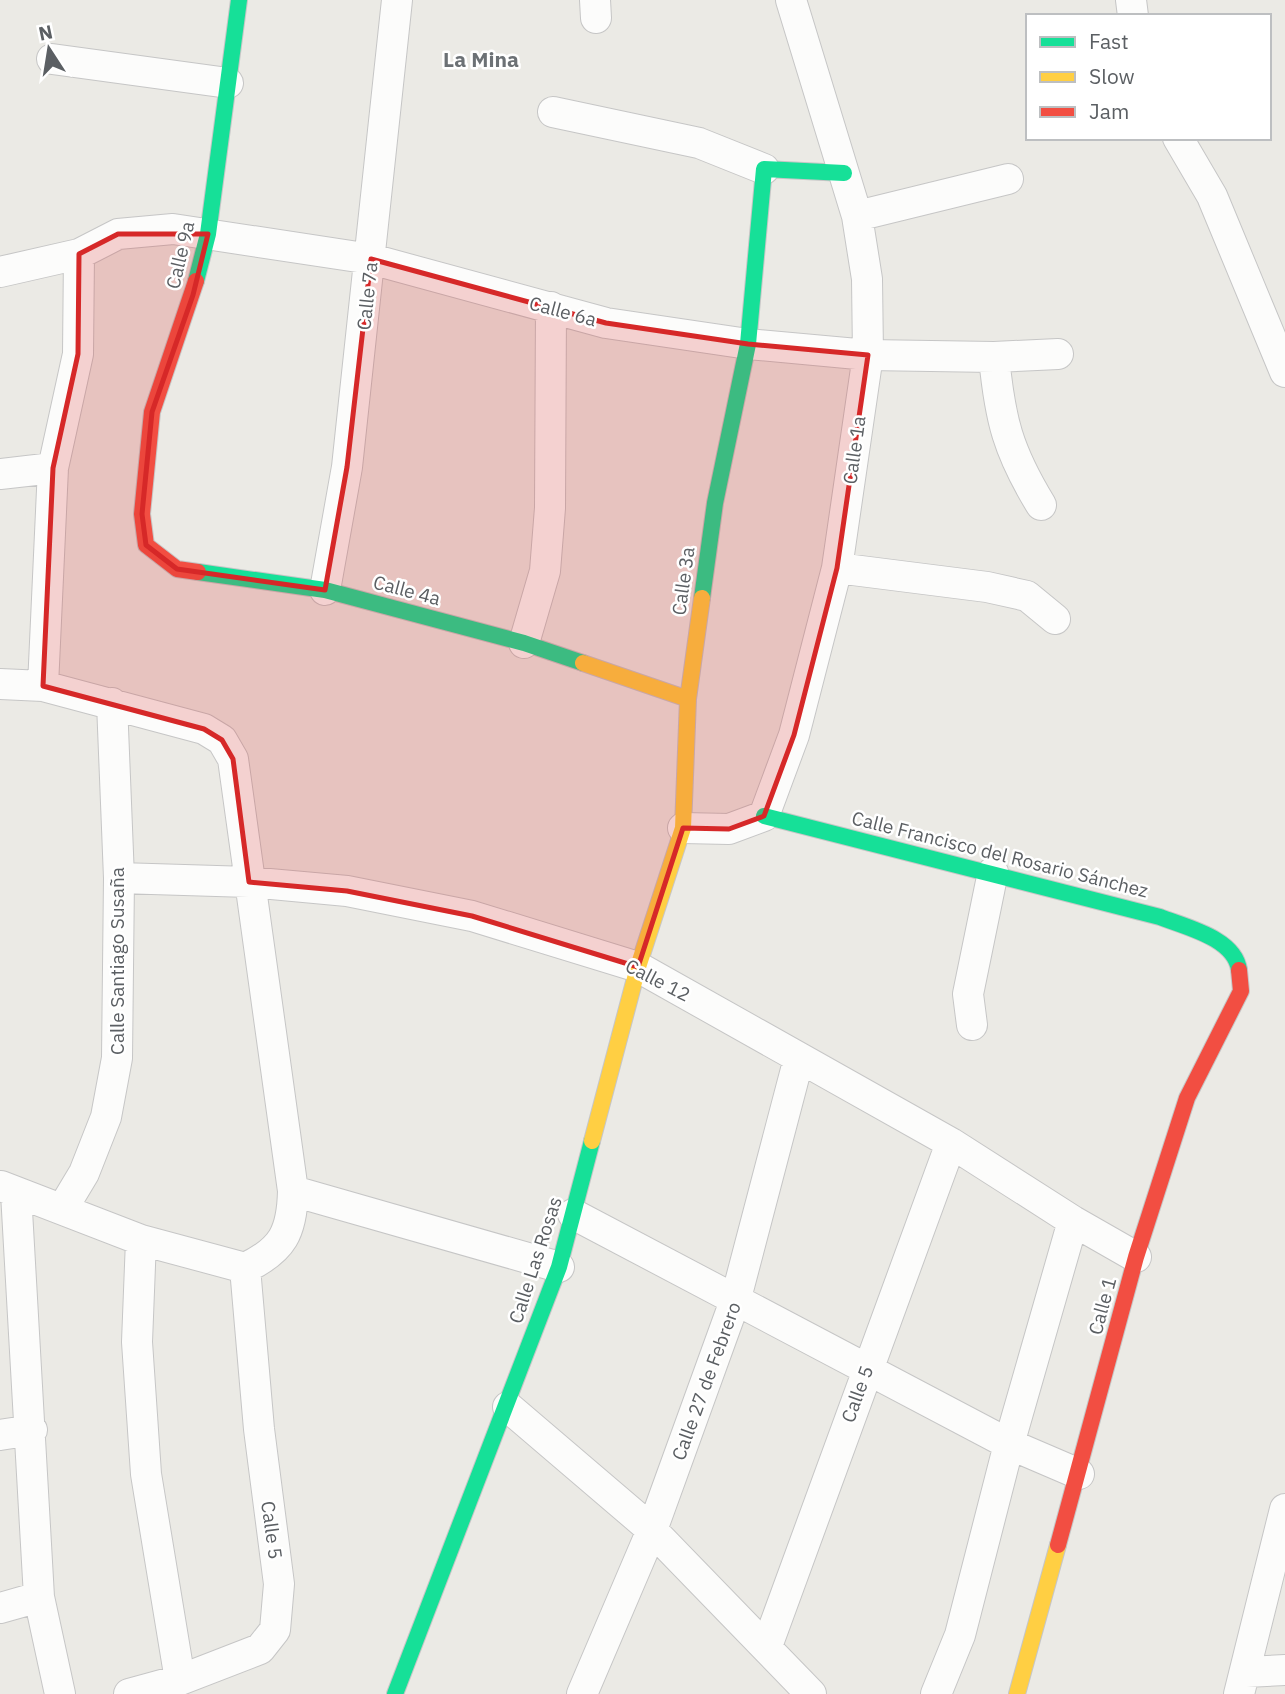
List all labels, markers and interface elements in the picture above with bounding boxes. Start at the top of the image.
north arrow [14,14,84,84]
legend [1026,14,1271,140]
text: N [36,19,55,46]
text: Fast [1089,27,1129,55]
district label: La Mina [443,45,519,73]
text: Slow [1089,62,1135,90]
text: Jam [1089,97,1129,125]
street label: Calle 9a [161,219,199,291]
street label: Calle 7a [351,261,383,331]
street label: Calle 6a [527,291,599,331]
street label: Calle 1a [837,414,871,486]
street label: Calle 3a [666,545,700,617]
street label: Calle 4a [371,570,443,610]
street label: Calle Francisco del Rosario Sánchez [849,806,1151,903]
street label: Calle Santiago Susaña [105,867,129,1055]
street label: Calle 12 [621,953,695,1007]
street label: Calle Las Rosas [503,1194,567,1326]
street label: Calle 1 [1083,1275,1121,1337]
street label: Calle 27 de Febrero [666,1299,746,1463]
street label: Calle 5 [836,1362,878,1426]
street label: Calle 5 [256,1499,288,1561]

